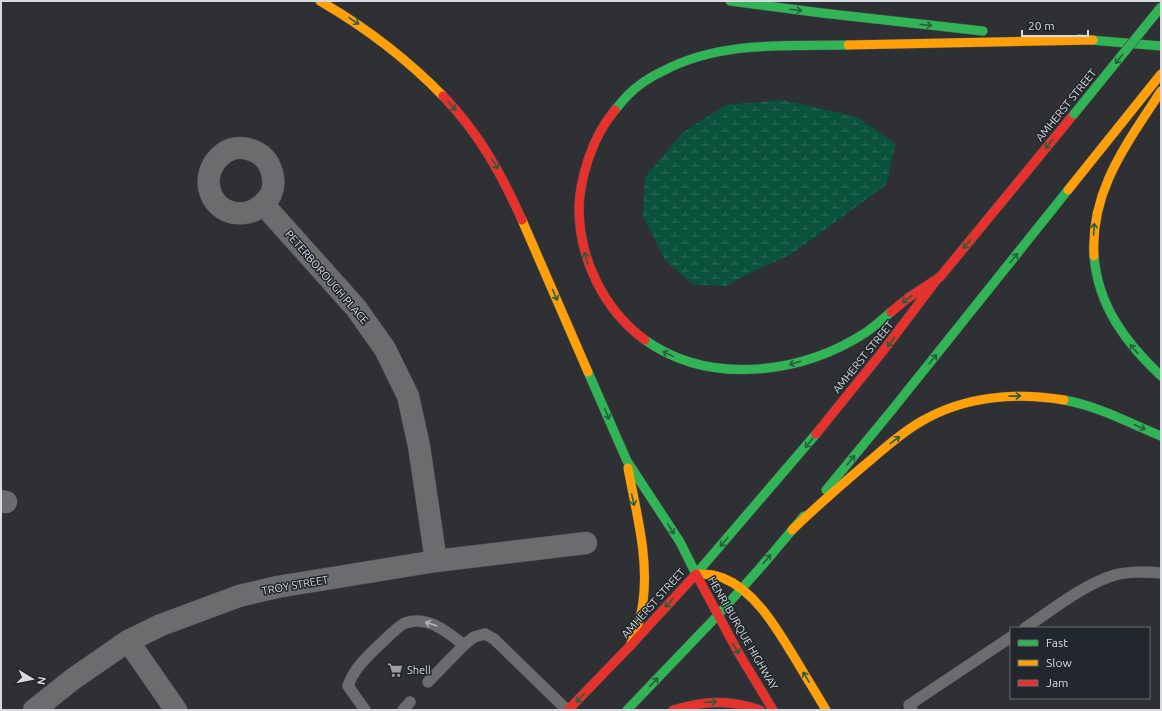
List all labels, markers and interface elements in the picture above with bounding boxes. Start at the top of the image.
one-way arrow [789,6,802,14]
scale bar [1022,12,1088,38]
one-way arrow [348,17,359,25]
text: 20 m [1028,19,1055,32]
one-way arrow [919,21,932,28]
one-way arrow [1114,54,1123,64]
street label: AMHERST STREET [1033,67,1099,143]
one-way arrow [447,101,456,111]
one-way arrow [1045,138,1054,149]
one-way arrow [491,158,499,170]
one-way arrow [1091,223,1098,236]
street label: PETERBOROUGH PLACE [283,228,371,326]
one-way arrow [962,239,971,249]
one-way arrow [582,252,590,264]
one-way arrow [1010,252,1018,263]
one-way arrow [552,289,559,301]
one-way arrow [902,295,913,304]
street label: AMHERST STREET [830,319,896,395]
one-way arrow [886,336,895,347]
one-way arrow [1129,343,1138,354]
one-way arrow [663,350,675,357]
one-way arrow [928,354,937,365]
one-way arrow [789,359,802,367]
one-way arrow [1008,392,1021,400]
one-way arrow [603,408,611,420]
one-way arrow [1134,424,1146,432]
one-way arrow [890,435,901,444]
one-way arrow [804,437,813,448]
one-way arrow [846,454,855,465]
one-way arrow [630,493,638,506]
one-way arrow [668,523,676,535]
one-way arrow [720,536,729,547]
one-way arrow [762,554,771,565]
street label: AMHERST STREET [619,566,687,640]
street label: TROY STREET [261,573,329,597]
street label: HENRI BURQUE HIGHWAY [706,575,781,692]
one-way arrow [665,598,674,608]
one-way arrow [426,620,438,628]
legend [1010,627,1150,699]
text: Fast [1046,636,1068,649]
one-way arrow [733,643,741,655]
text: Slow [1046,656,1072,669]
north arrow [12,659,52,699]
supermarket icon: Shell [386,661,404,679]
place label: Shell [407,664,431,676]
one-way arrow [801,671,809,683]
text: N [35,676,48,686]
text: Jam [1046,676,1068,689]
one-way arrow [650,677,659,687]
one-way arrow [576,692,585,702]
one-way arrow [705,699,718,706]

